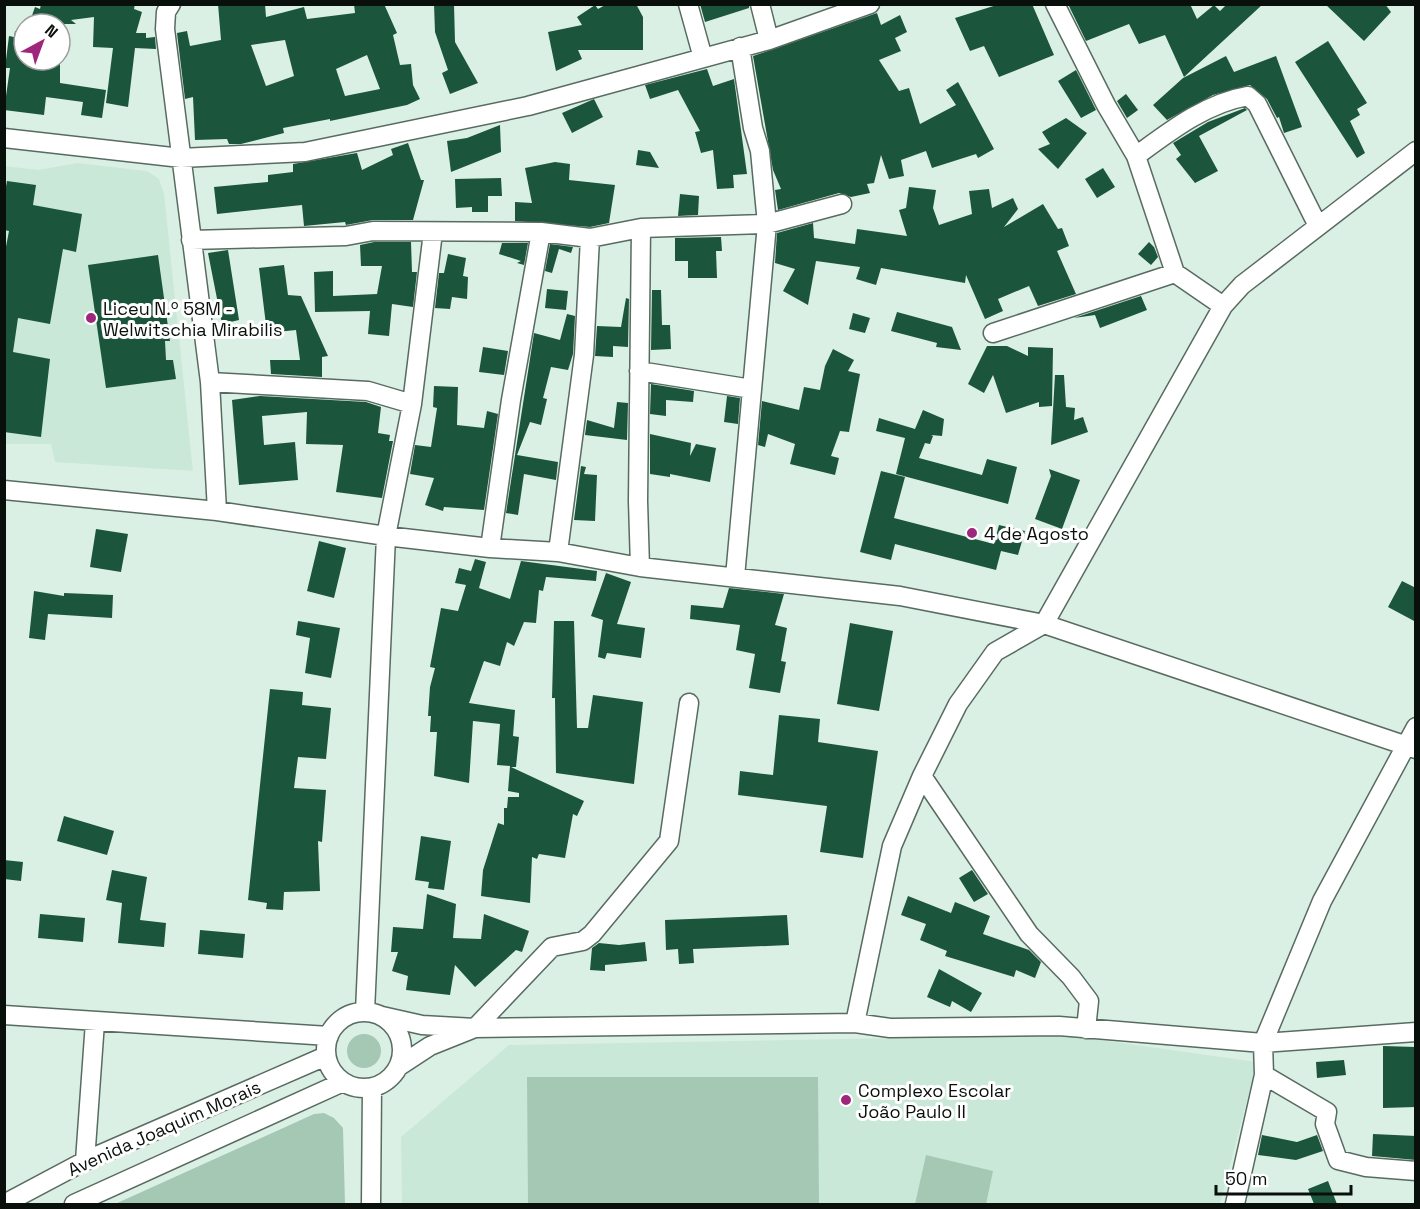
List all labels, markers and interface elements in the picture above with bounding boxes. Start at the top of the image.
north arrow [12,12,72,72]
text: N [41,20,62,43]
place label: Liceu N.º 58M - Welwitschia Mirabilis [103,297,282,341]
marker: Liceu N.º 58M - Welwitschia Mirabilis [84,311,98,325]
place label: 4 de Agosto [984,522,1089,545]
marker: 4 de Agosto [965,526,979,540]
street label: Avenida Joaquim Morais [64,1075,264,1181]
place label: Complexo Escolar João Paulo II [858,1079,1011,1123]
marker: Complexo Escolar João Paulo II [839,1093,853,1107]
scale bar [1216,1158,1351,1196]
text: 50 m [1225,1167,1267,1190]

